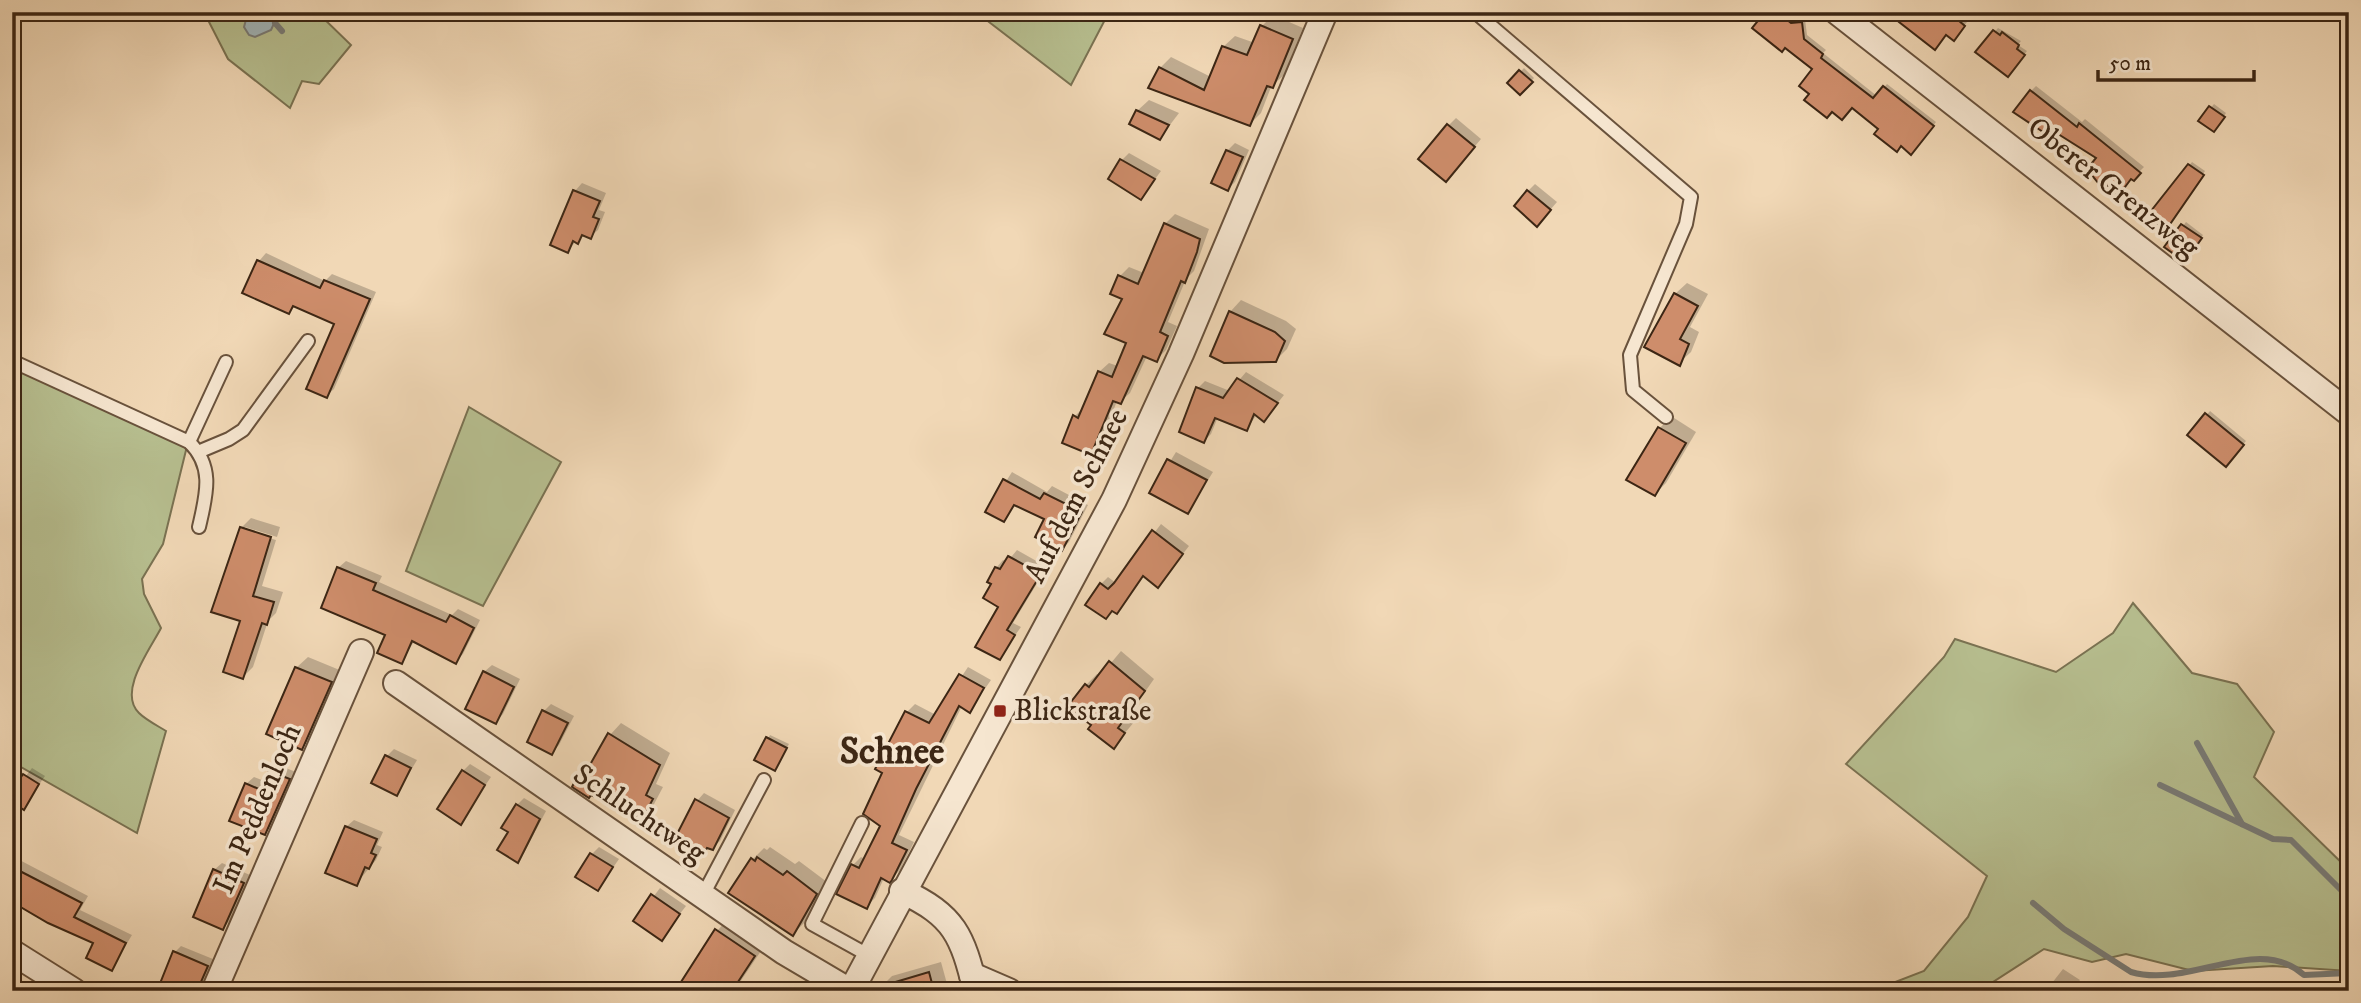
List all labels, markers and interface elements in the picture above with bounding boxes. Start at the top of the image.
scale bar [2098,38,2254,82]
text: 50 m [2109,51,2151,77]
street label: Oberer Grenzweg [2020,109,2207,267]
street label: Auf dem Schnee [1017,403,1137,589]
place label: Blickstraße [1014,693,1151,730]
marker: Blickstraße [992,703,1008,719]
street label: Im Peddenloch [206,718,310,900]
district label: Schnee [840,729,944,776]
street label: Schluchtweg [566,756,713,872]

